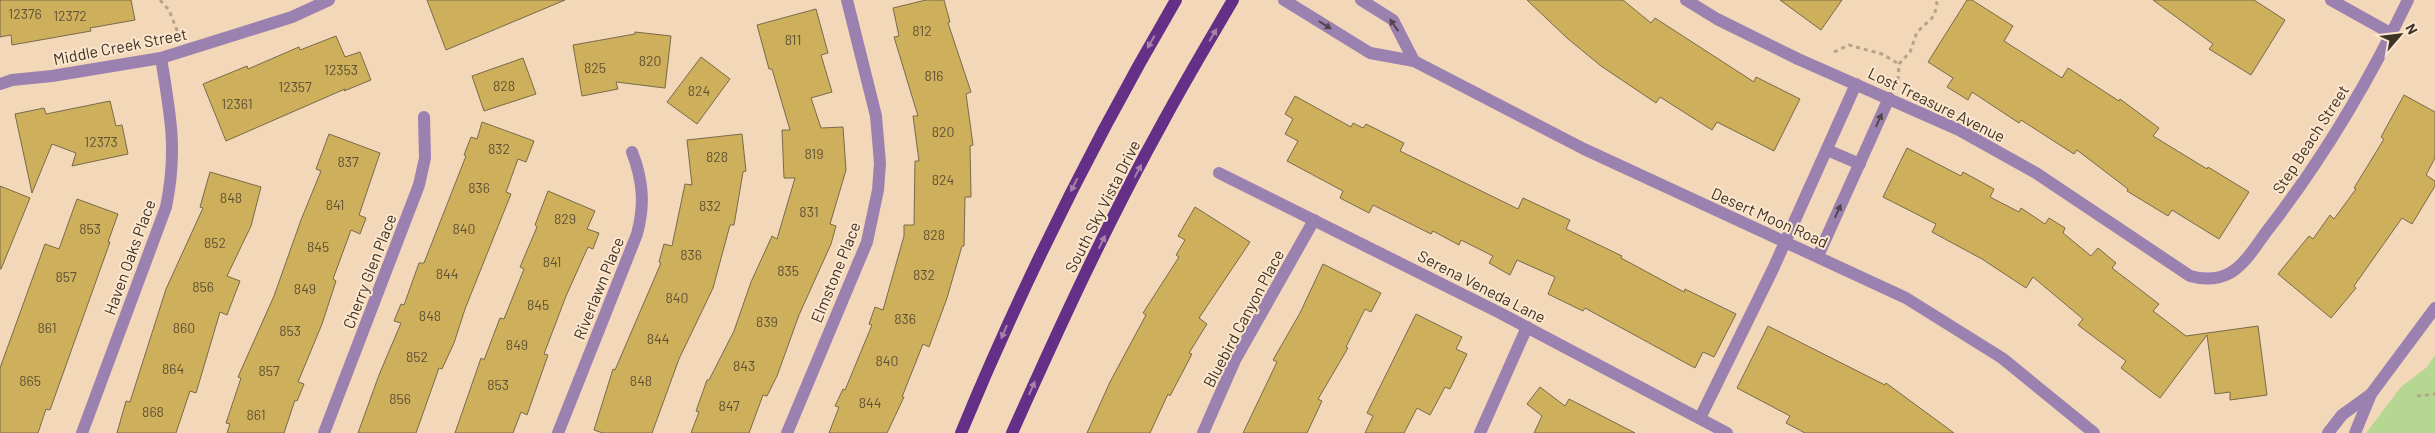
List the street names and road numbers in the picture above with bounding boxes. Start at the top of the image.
street label: Middle Creek Street [52,24,188,68]
street label: Lost Treasure Avenue [1866,63,2008,145]
street label: Step Beach Street [2268,81,2352,197]
street label: South Sky Vista Drive [1060,137,1144,275]
street label: Desert Moon Road [1709,183,1831,251]
street label: Haven Oaks Place [99,197,159,317]
street label: Cherry Glen Place [338,211,400,331]
street label: Elmstone Place [806,219,864,325]
street label: Riverlawn Place [569,234,627,342]
street label: Bluebird Canyon Place [1199,246,1287,390]
street label: Serena Veneda Lane [1415,246,1549,326]

